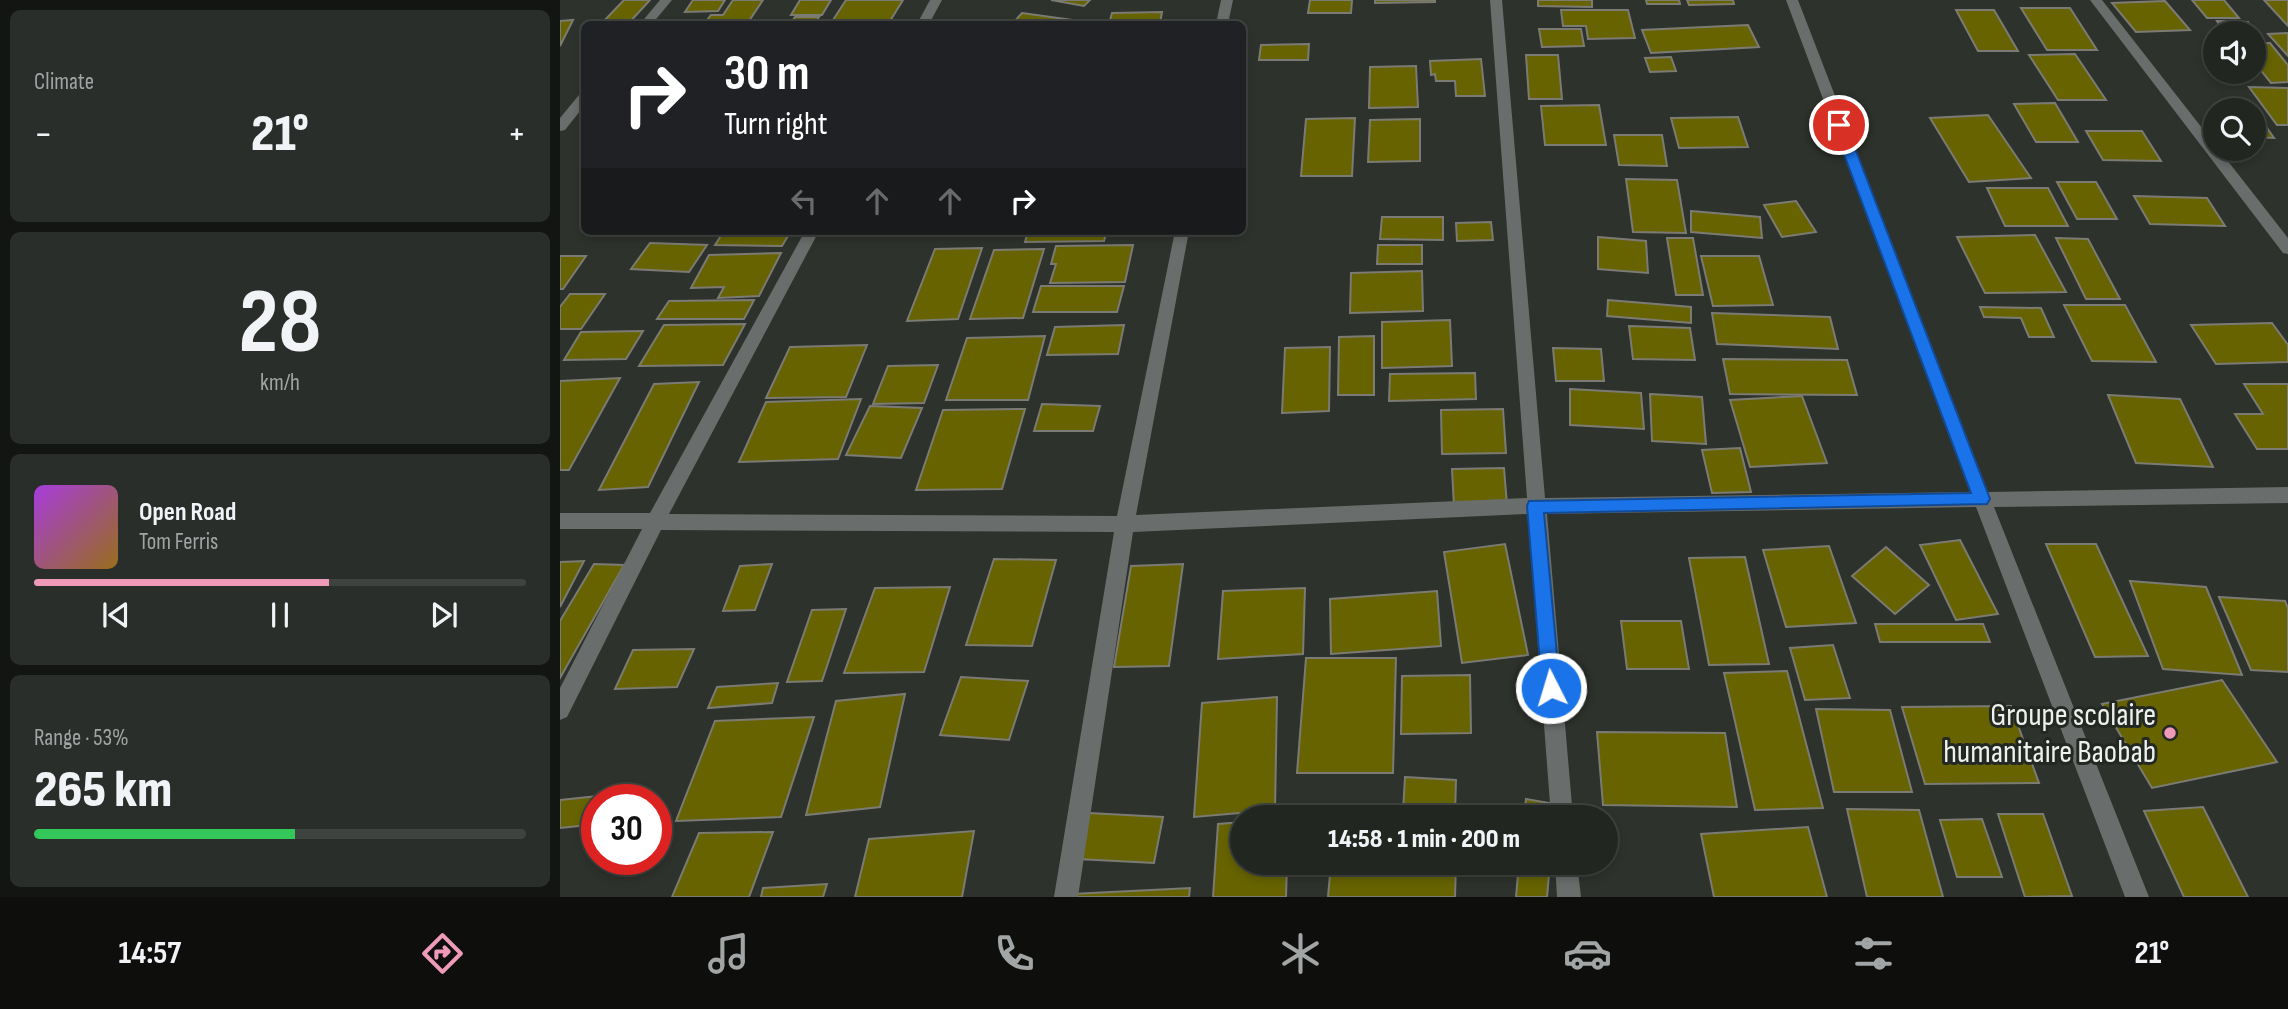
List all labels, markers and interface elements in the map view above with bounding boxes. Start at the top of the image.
map controls [2203,21,2266,161]
button: sound [2203,21,2266,84]
text: 30 m [724,45,809,104]
icon: right [609,49,700,140]
text: Climate [34,68,94,96]
pin [1809,95,1869,155]
button: search [2203,98,2266,161]
text: 21° [251,103,309,166]
text: Turn right [724,105,828,144]
icon: arrive [1820,106,1858,144]
text: − [34,112,53,157]
text: + [507,112,526,157]
icon: left [785,182,823,220]
icon: ahead [858,182,896,220]
icon: ahead [931,182,969,220]
icon: right [1004,182,1042,220]
text: 28 [239,269,321,378]
text: km/h [260,369,300,397]
text: Open Road [139,497,236,528]
text: Tom Ferris [139,528,218,556]
icon: previous [97,596,135,634]
icon: pause [261,596,299,634]
icon: next [425,596,463,634]
position arrow [1514,651,1588,725]
place label: Groupe scolaire humanitaire Baobab [1943,696,2156,772]
text: Range · 53% [34,724,129,752]
marker: Groupe scolaire humanitaire Baobab [2162,725,2178,741]
text: 265 km [34,759,172,822]
speed limit sign: 30 [581,784,672,875]
text: 14:58 · 1 min · 200 m [1328,824,1520,855]
icon: directions [418,929,467,978]
icon: music [704,929,753,978]
icon: phone [990,929,1039,978]
icon: climate [1276,929,1325,978]
icon: car [1563,929,1612,978]
icon: filters [1849,929,1898,978]
text: 14:57 [119,934,181,973]
text: 21° [2135,934,2169,973]

